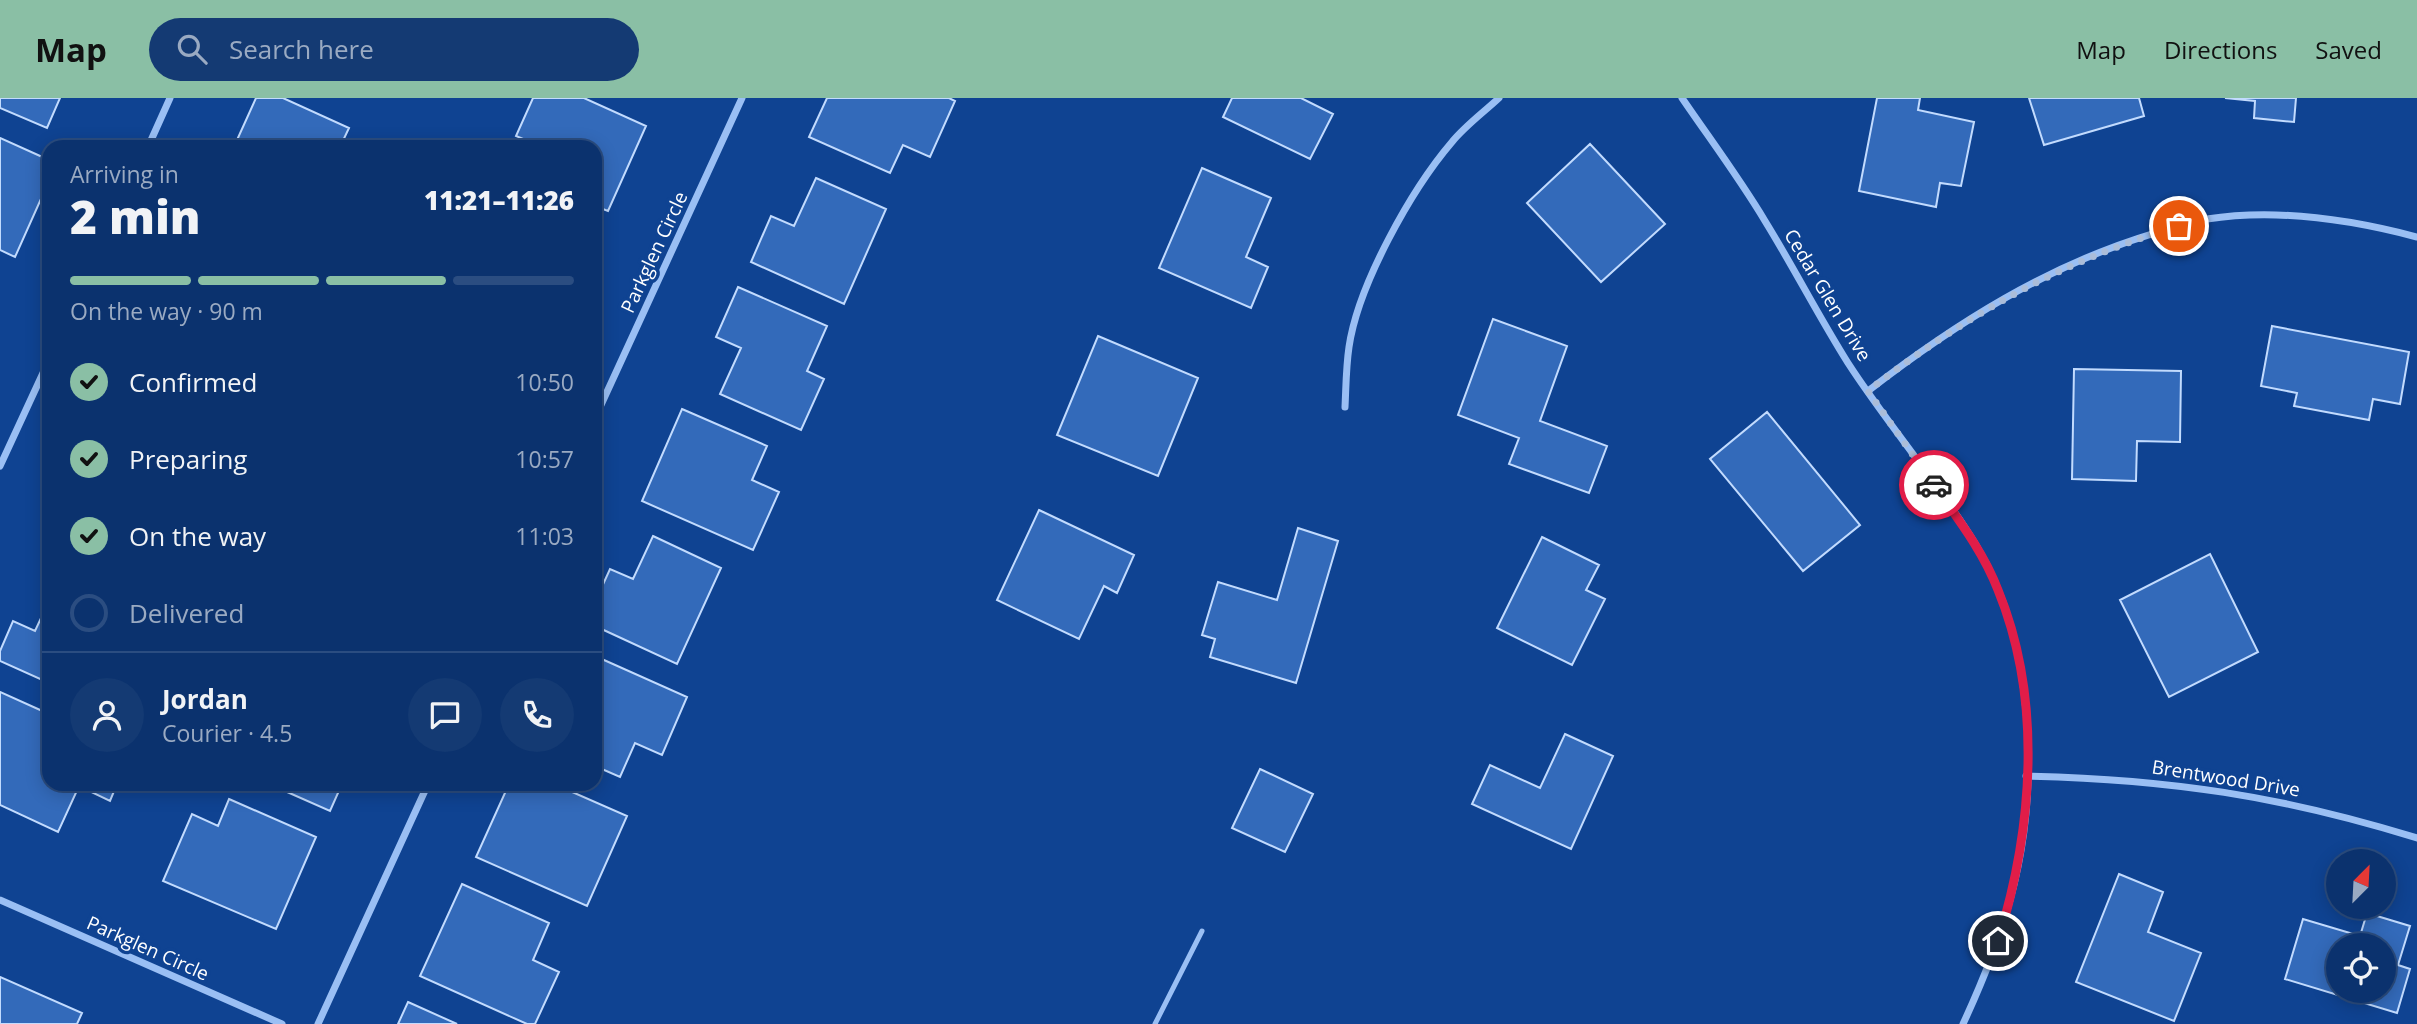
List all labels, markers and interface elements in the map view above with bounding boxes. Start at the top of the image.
search box [149,18,639,81]
text: Map [35,27,107,72]
icon: search [173,30,211,68]
text: Search here [229,31,374,67]
text: Map [2076,33,2126,66]
text: Directions [2164,33,2277,66]
text: Saved [2315,33,2382,66]
text: Arriving in [70,158,179,190]
text: 11:21–11:26 [424,182,574,218]
text: 2 min [70,185,201,247]
street label: Parkglen Circle [614,187,694,317]
pin [2149,196,2209,256]
icon: bag [2160,207,2198,245]
street label: Cedar Glen Drive [1778,224,1878,366]
text: On the way · 90 m [70,295,263,327]
icon: check [70,363,108,401]
text: Confirmed [129,364,257,400]
text: 10:50 [515,366,574,398]
icon: check [70,440,108,478]
text: Preparing [129,441,247,477]
text: 10:57 [515,443,574,475]
courier [1899,450,1969,520]
icon: car [1915,466,1953,504]
icon: check [70,517,108,555]
text: On the way [129,518,266,554]
text: 11:03 [515,520,574,552]
text: Delivered [129,595,244,631]
button: person [70,678,144,752]
button: chat [408,678,482,752]
button: phone [500,678,574,752]
text: Jordan [162,681,248,717]
text: Courier · 4.5 [162,717,292,749]
street label: Brentwood Drive [2150,753,2302,803]
north arrow [2326,849,2396,919]
map controls [2326,849,2396,1003]
street label: Parkglen Circle [83,909,213,987]
pin [1968,911,2028,971]
icon: home [1979,922,2017,960]
button: locate [2326,933,2396,1003]

